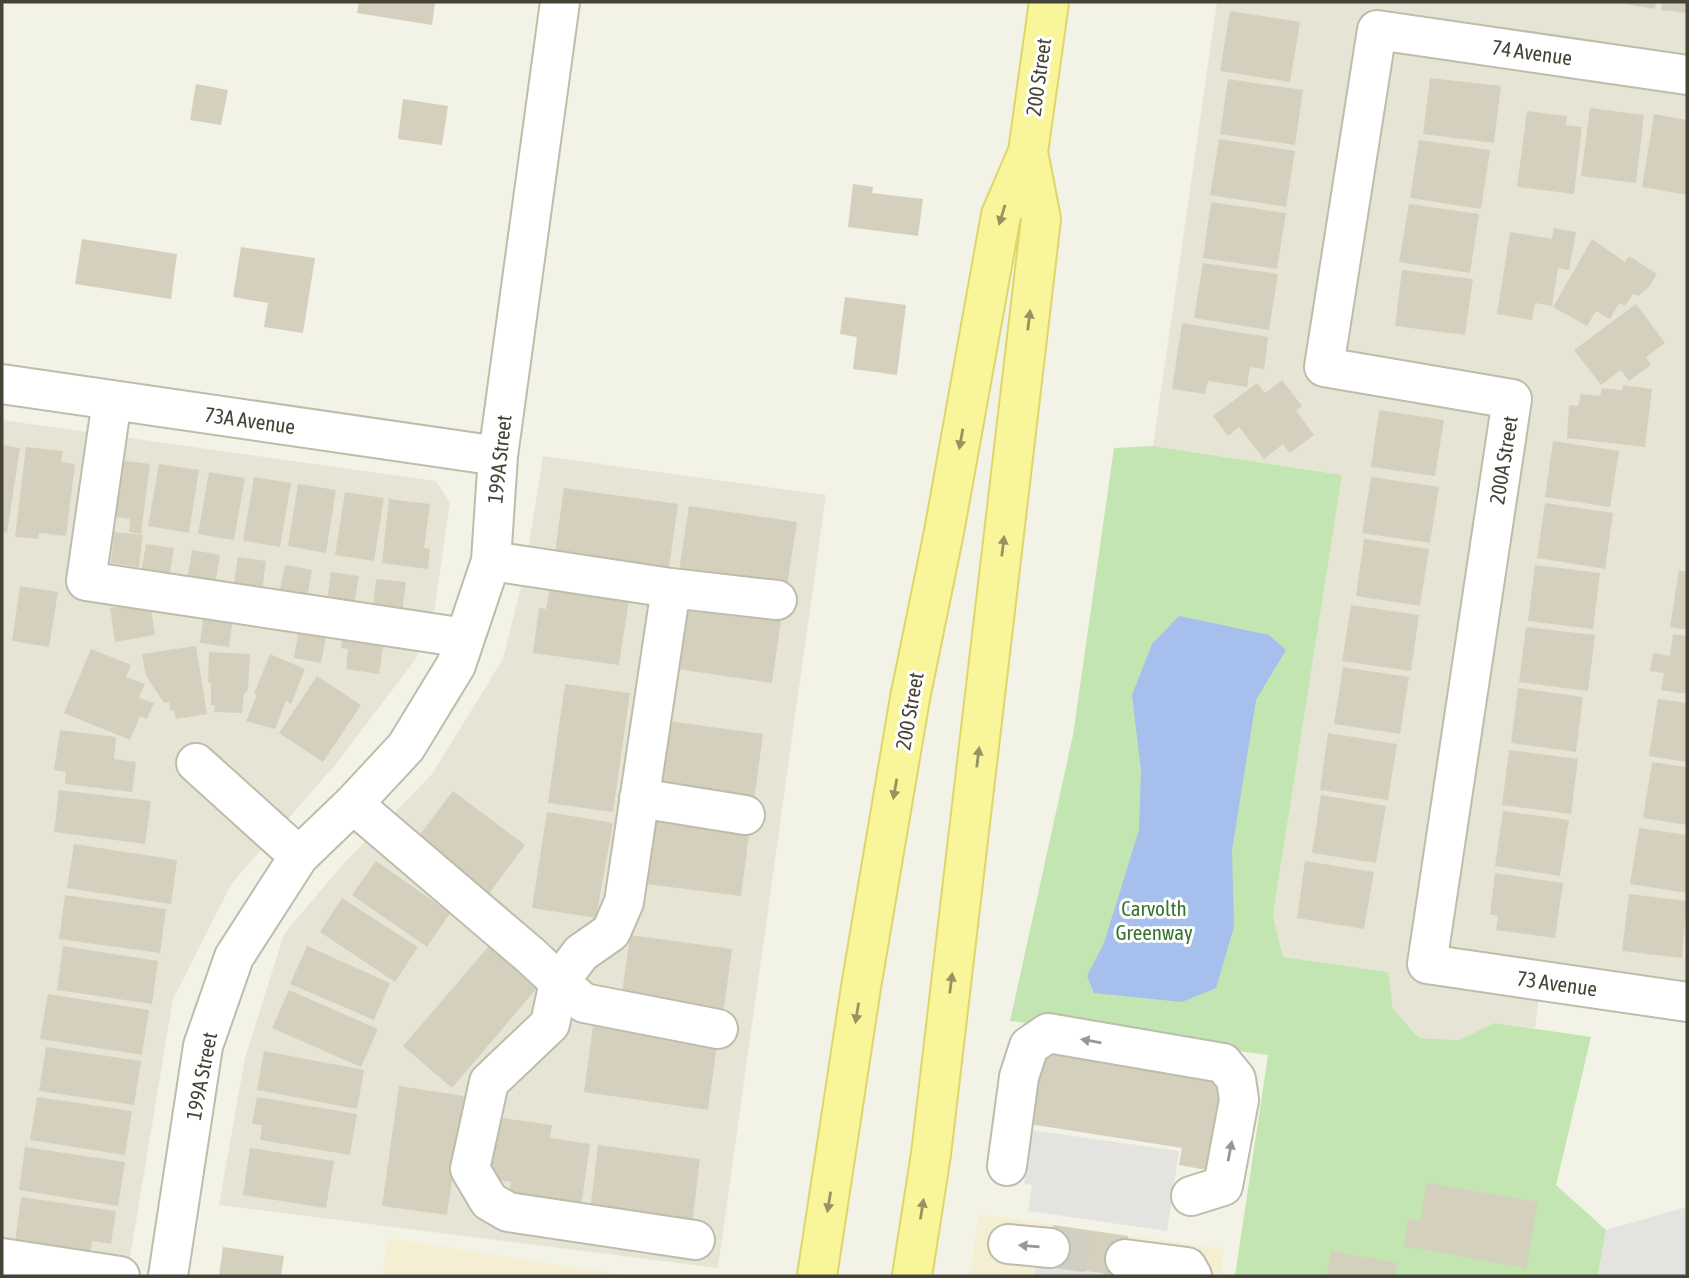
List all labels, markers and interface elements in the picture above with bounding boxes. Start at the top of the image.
street label: 74 Avenue [1490,34,1574,70]
street label: 200 Street [1021,36,1055,118]
one-way arrow [997,205,1007,226]
one-way arrow [1024,309,1035,331]
street label: 73A Avenue [203,402,297,438]
street label: 199A Street [482,414,516,504]
street label: 200A Street [1484,414,1522,506]
one-way arrow [955,428,966,450]
one-way arrow [998,535,1009,557]
street label: 200 Street [890,670,928,752]
one-way arrow [973,746,984,768]
one-way arrow [889,778,900,800]
park label: Carvolth Greenway [1115,896,1193,944]
street label: 73 Avenue [1515,965,1599,1001]
one-way arrow [946,972,957,994]
one-way arrow [851,1002,862,1024]
street label: 199A Street [181,1030,221,1122]
one-way arrow [1080,1035,1102,1046]
one-way arrow [1224,1140,1235,1162]
one-way arrow [823,1191,834,1213]
one-way arrow [917,1198,928,1220]
one-way arrow [1018,1241,1040,1252]

